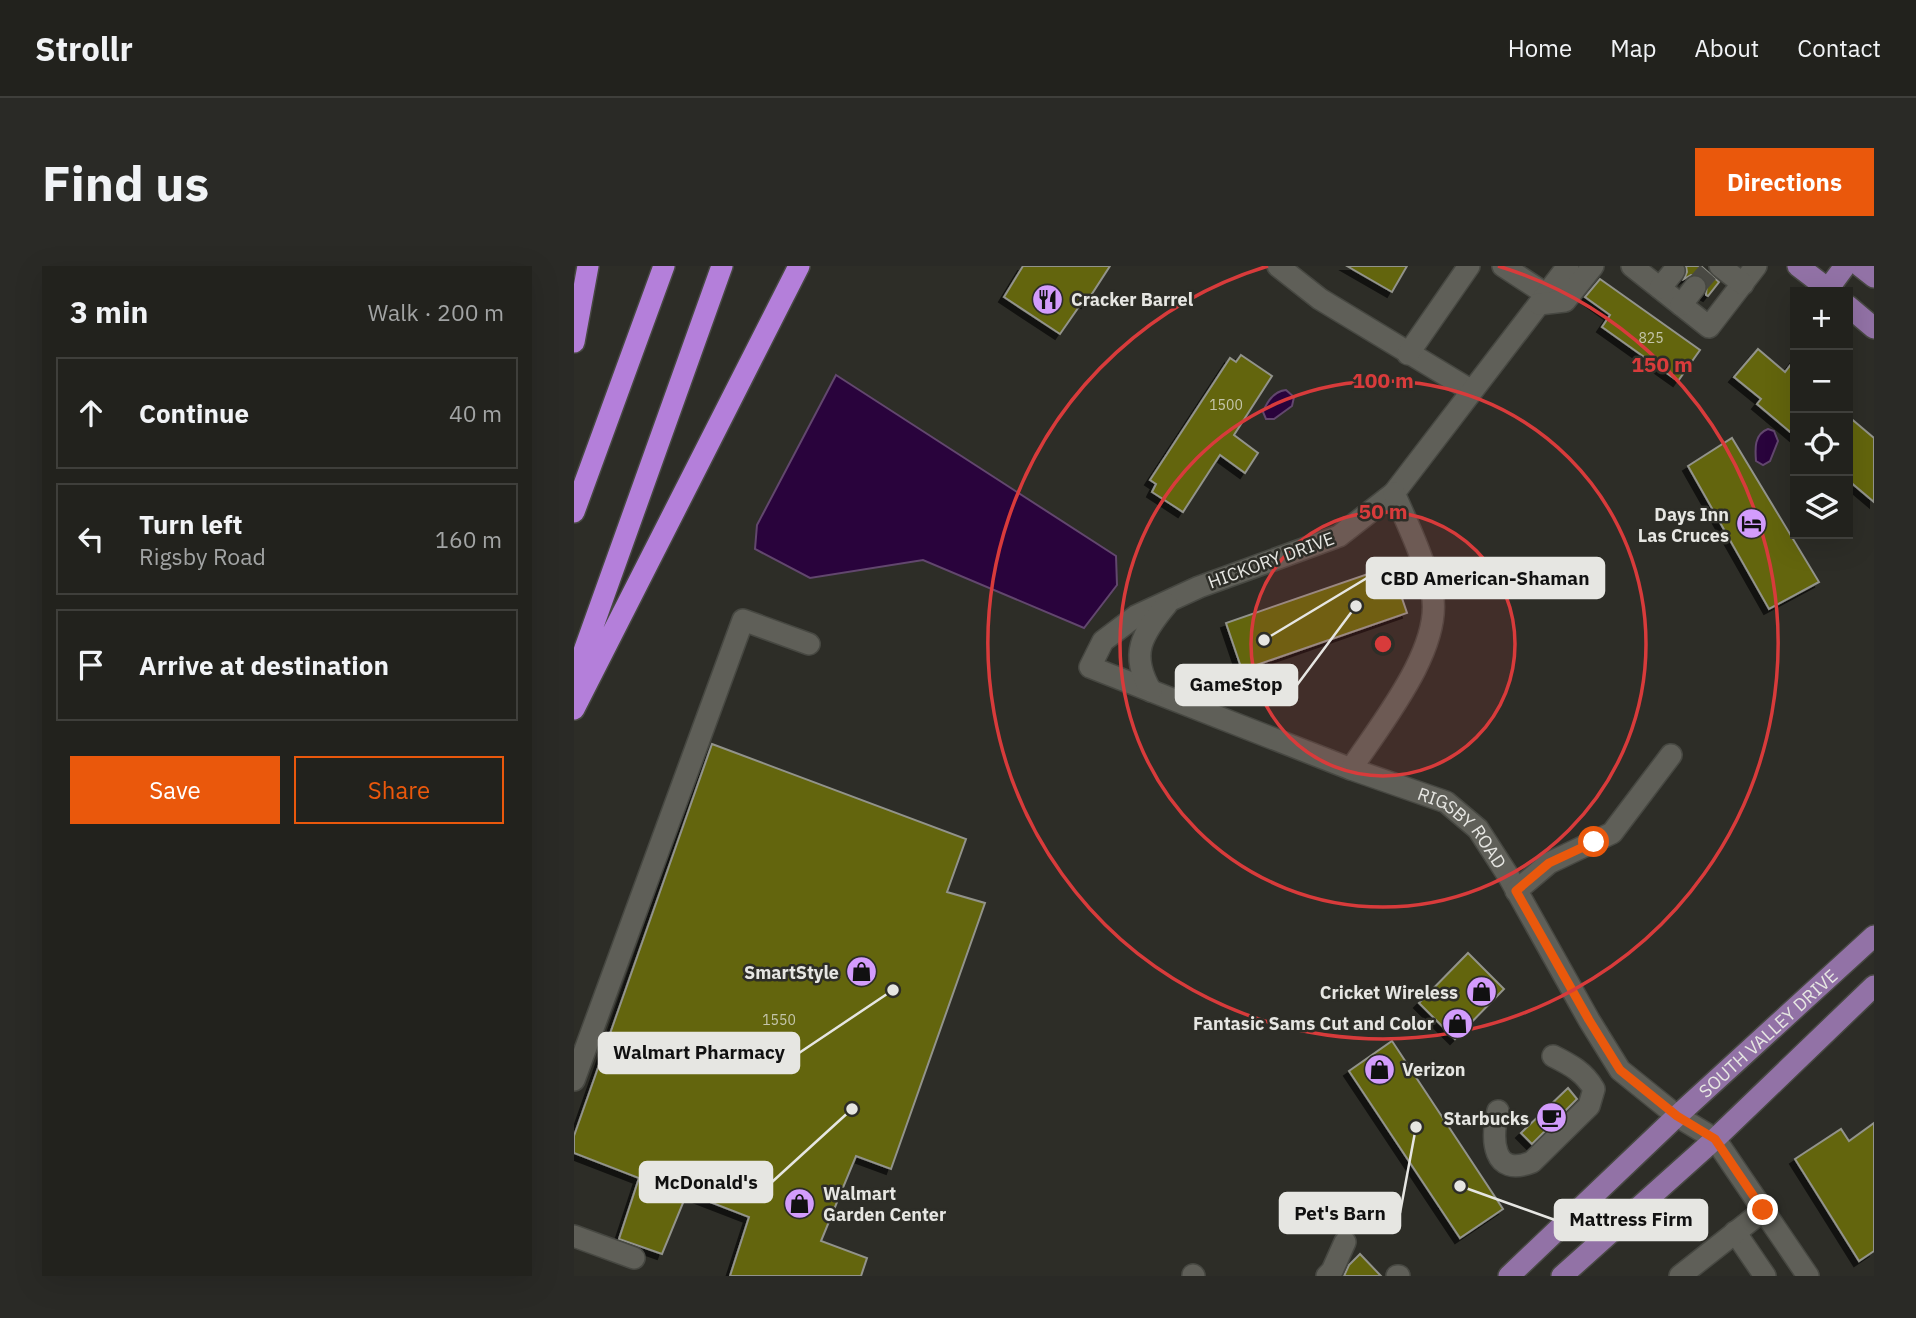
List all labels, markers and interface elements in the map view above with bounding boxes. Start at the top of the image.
text: Strollr [35,27,133,70]
text: Home [1508,32,1572,64]
text: Map [1610,32,1656,64]
text: About [1694,32,1759,64]
text: Contact [1797,32,1881,64]
button: Directions [1695,148,1874,216]
text: Find us [42,151,209,214]
restaurant icon: Cracker Barrel [1031,282,1065,316]
map controls [1790,287,1853,539]
button: + [1790,287,1853,350]
place label: Cracker Barrel [1071,288,1194,311]
text: 3 min [70,292,148,331]
text: Walk · 200 m [368,297,504,327]
house number: 825 [1638,329,1664,347]
text: 150 m [1631,350,1693,378]
button: − [1790,350,1853,413]
text: 100 m [1352,366,1414,394]
icon: ahead [72,394,110,432]
text: Continue [139,396,249,430]
house number: 1500 [1209,396,1243,414]
text: 40 m [449,398,502,428]
button: locate [1790,413,1853,476]
button: layers [1790,476,1853,539]
text: 50 m [1359,497,1407,525]
place label: Days Inn Las Cruces [1638,503,1729,547]
text: Turn left [139,507,242,541]
hotel icon: Days Inn Las Cruces [1735,507,1769,541]
icon: left [72,520,110,558]
text: 160 m [435,524,502,554]
street label: HICKORY DRIVE [1205,526,1337,594]
text: Rigsby Road [139,541,266,571]
callout: CBD American-Shaman [1367,558,1604,598]
text: CBD American-Shaman [1381,566,1589,590]
centre of rings [1371,632,1395,656]
icon: arrive [72,646,110,684]
text: Arrive at destination [139,648,389,682]
callout: GameStop [1176,665,1297,705]
text: GameStop [1189,672,1283,696]
button: Save [70,756,280,824]
button: Share [294,756,504,824]
street label: RIGSBY ROAD [1415,782,1512,872]
route start [1578,826,1609,857]
shop icon: SmartStyle [845,955,879,989]
place label: SmartStyle [744,961,839,984]
street label: SOUTH VALLEY DRIVE [1694,964,1842,1102]
shop icon: Cricket Wireless [1464,975,1498,1009]
place label: Cricket Wireless [1320,981,1458,1004]
shop icon: Fantasic Sams Cut and Color [1440,1006,1474,1040]
house number: 1550 [762,1011,796,1029]
place label: Fantasic Sams Cut and Color [1193,1012,1434,1035]
callout: Walmart Pharmacy [599,1033,799,1073]
text: Walmart Pharmacy [613,1040,786,1064]
shop icon: Verizon [1362,1052,1396,1086]
place label: Verizon [1402,1058,1466,1081]
cafe icon: Starbucks [1535,1101,1569,1135]
place label: Starbucks [1443,1107,1529,1130]
callout: McDonald's [640,1162,772,1202]
text: McDonald's [654,1170,758,1194]
place label: Walmart Garden Center [823,1182,946,1226]
shop icon: Walmart Garden Center [783,1186,817,1220]
callout: Pet's Barn [1280,1193,1400,1233]
route end [1747,1194,1778,1225]
callout: Mattress Firm [1555,1200,1707,1240]
text: Pet's Barn [1294,1201,1386,1225]
text: Mattress Firm [1569,1207,1693,1231]

